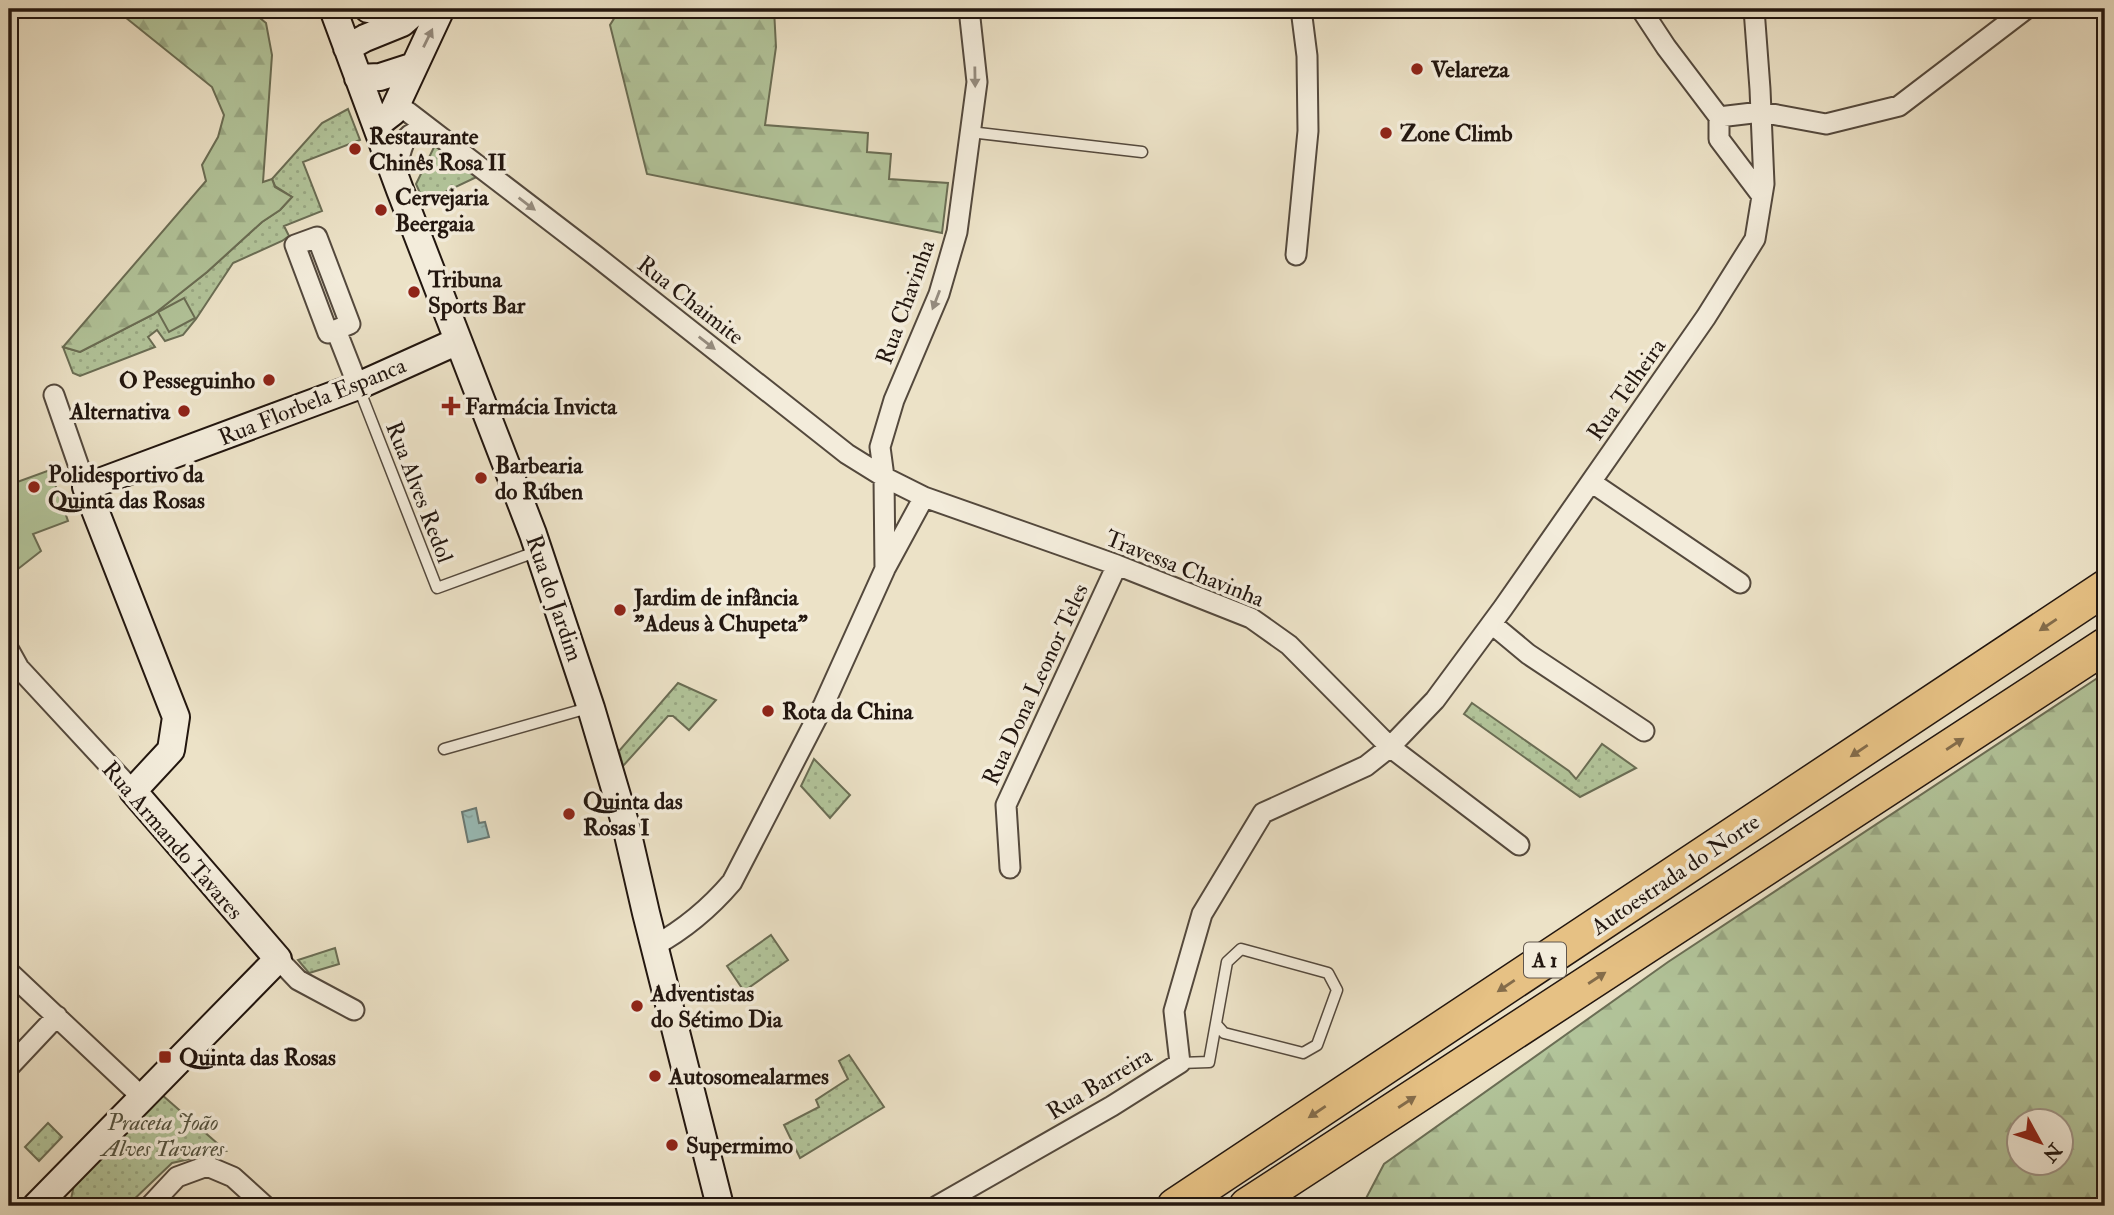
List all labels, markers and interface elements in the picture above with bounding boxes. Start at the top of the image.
one-way arrow [422,28,434,48]
place label: Velareza [1430,55,1511,84]
marker: Velareza [1409,61,1425,77]
one-way arrow [970,66,981,88]
place label: Zone Climb [1400,119,1513,148]
place label: Restaurante Chinês Rosa II [369,122,506,177]
marker: Zone Climb [1378,125,1394,141]
marker: Restaurante Chinês Rosa II [347,141,363,157]
place label: Cervejaria Beergaia [395,183,490,239]
one-way arrow [518,196,536,211]
marker: Cervejaria Beergaia [373,202,389,218]
street label: Rua Chavinha [870,236,941,368]
street label: Rua Chaimite [631,250,750,351]
place label: Tribuna Sports Bar [427,265,526,321]
marker: Tribuna Sports Bar [406,284,422,300]
one-way arrow [931,289,942,310]
street label: Rua Telheira [1581,332,1672,446]
one-way arrow [697,336,715,351]
street label: Rua Florbela Espanca [214,350,411,453]
place label: O Pesseguinho [119,366,255,396]
marker: O Pesseguinho [261,372,277,388]
place label: Farmácia Invicta [465,392,618,421]
place label: Alternativa [69,397,172,426]
marker: Farmácia Invicta [443,398,459,414]
marker: Alternativa [176,403,192,419]
street label: Rua Alves Redol [379,417,460,567]
place label: Barbearia do Rúben [495,451,584,506]
place label: Polidesportivo da Quinta das Rosas [48,460,205,515]
marker: Barbearia do Rúben [473,470,489,486]
marker: Polidesportivo da Quinta das Rosas [26,479,42,495]
street label: Travessa Chavinha [1101,523,1269,614]
street label: Rua do Jardim [519,531,590,665]
street label: Rua Dona Leonor Teles [976,579,1095,790]
place label: Jardim de infância "Adeus à Chupeta" [633,583,808,639]
marker: Jardim de infância "Adeus à Chupeta" [612,602,628,618]
one-way arrow [2039,619,2058,632]
place label: Rota da China [782,697,915,726]
marker: Rota da China [760,703,776,719]
one-way arrow [1946,738,1965,751]
one-way arrow [1849,745,1869,758]
street label: Rua Armando Tavares [96,755,250,926]
place label: Quinta das Rosas I [583,787,683,842]
marker: Quinta das Rosas I [561,806,577,822]
street label: Autoestrada do Norte [1585,807,1766,942]
road number: A 1 [1524,942,1566,978]
one-way arrow [1587,971,1607,984]
place label: Adventistas do Sétimo Dia [650,979,784,1034]
one-way arrow [1497,979,1516,992]
marker: Adventistas do Sétimo Dia [629,998,645,1014]
street label: Rua Barreira [1041,1040,1158,1126]
place label: Quinta das Rosas [179,1043,336,1072]
marker: Quinta das Rosas [157,1049,173,1065]
place label: Autosomealarmes [668,1062,829,1091]
marker: Autosomealarmes [647,1068,663,1084]
one-way arrow [1397,1096,1416,1109]
one-way arrow [1308,1105,1326,1119]
north arrow [2006,1106,2076,1176]
park label: Praceta João Alves Tavares [99,1108,225,1163]
place label: Supermimo [686,1131,793,1161]
marker: Supermimo [664,1137,680,1153]
text: N [2037,1137,2068,1167]

